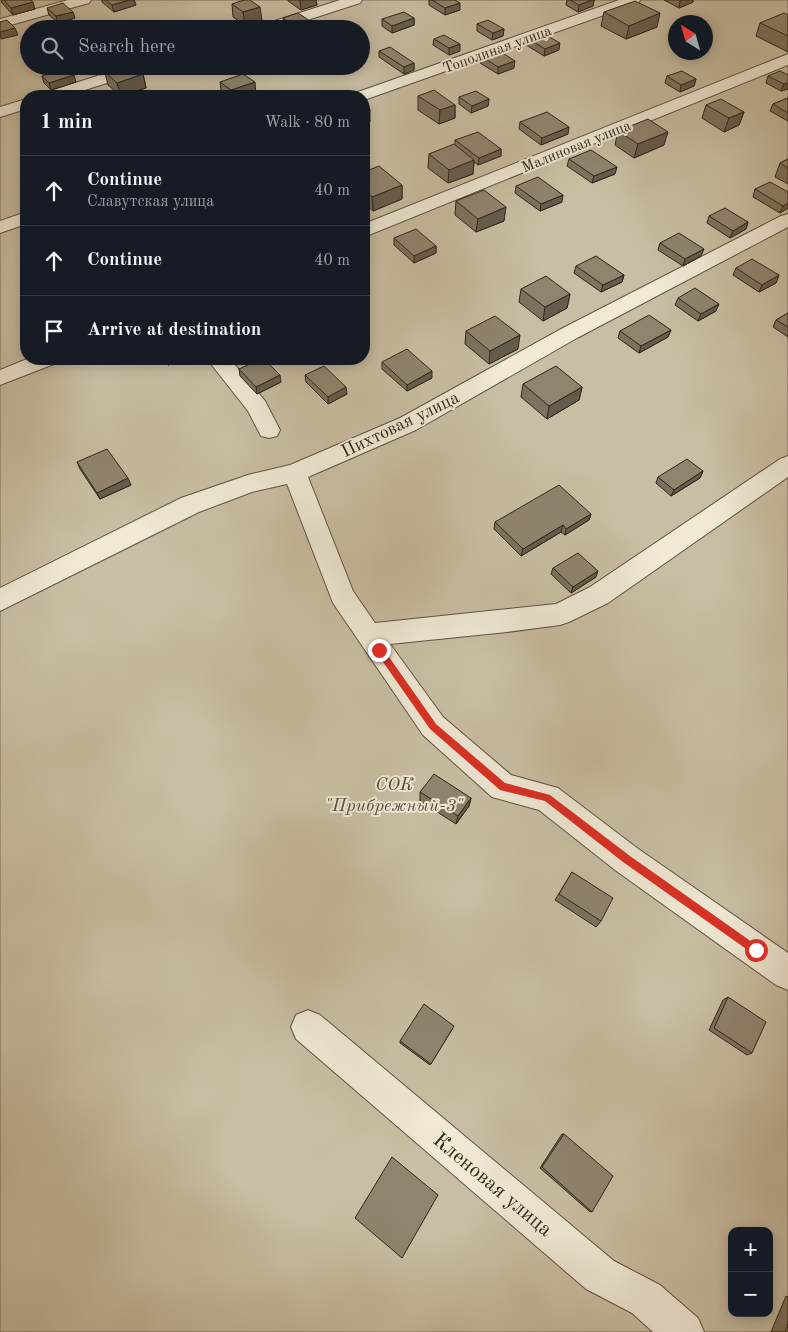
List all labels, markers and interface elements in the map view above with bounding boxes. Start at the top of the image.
north arrow [668,15,713,60]
search box [20,20,370,75]
street label: Тополиная улица [441,24,554,77]
icon: search [38,34,66,62]
text: Search here [78,38,175,57]
text: 1 min [40,112,93,133]
text: Walk · 80 m [264,115,350,131]
street label: Малиновая улица [520,118,634,176]
text: Continue [87,171,162,190]
icon: ahead [40,177,68,205]
text: 40 m [314,183,350,199]
text: Славутская улица [87,194,214,210]
icon: ahead [40,247,68,275]
text: Continue [87,251,162,270]
text: 40 m [314,253,350,269]
icon: arrive [40,317,68,345]
text: Arrive at destination [87,321,261,340]
street label: Пихтовая улица [339,389,462,461]
route end [368,639,391,662]
park label: СОК "Прибрежный-3" [325,776,464,815]
route start [745,939,768,962]
street label: Кленовая улица [428,1129,556,1241]
map controls [728,1227,773,1317]
button: + [728,1227,773,1272]
button: − [728,1272,773,1317]

